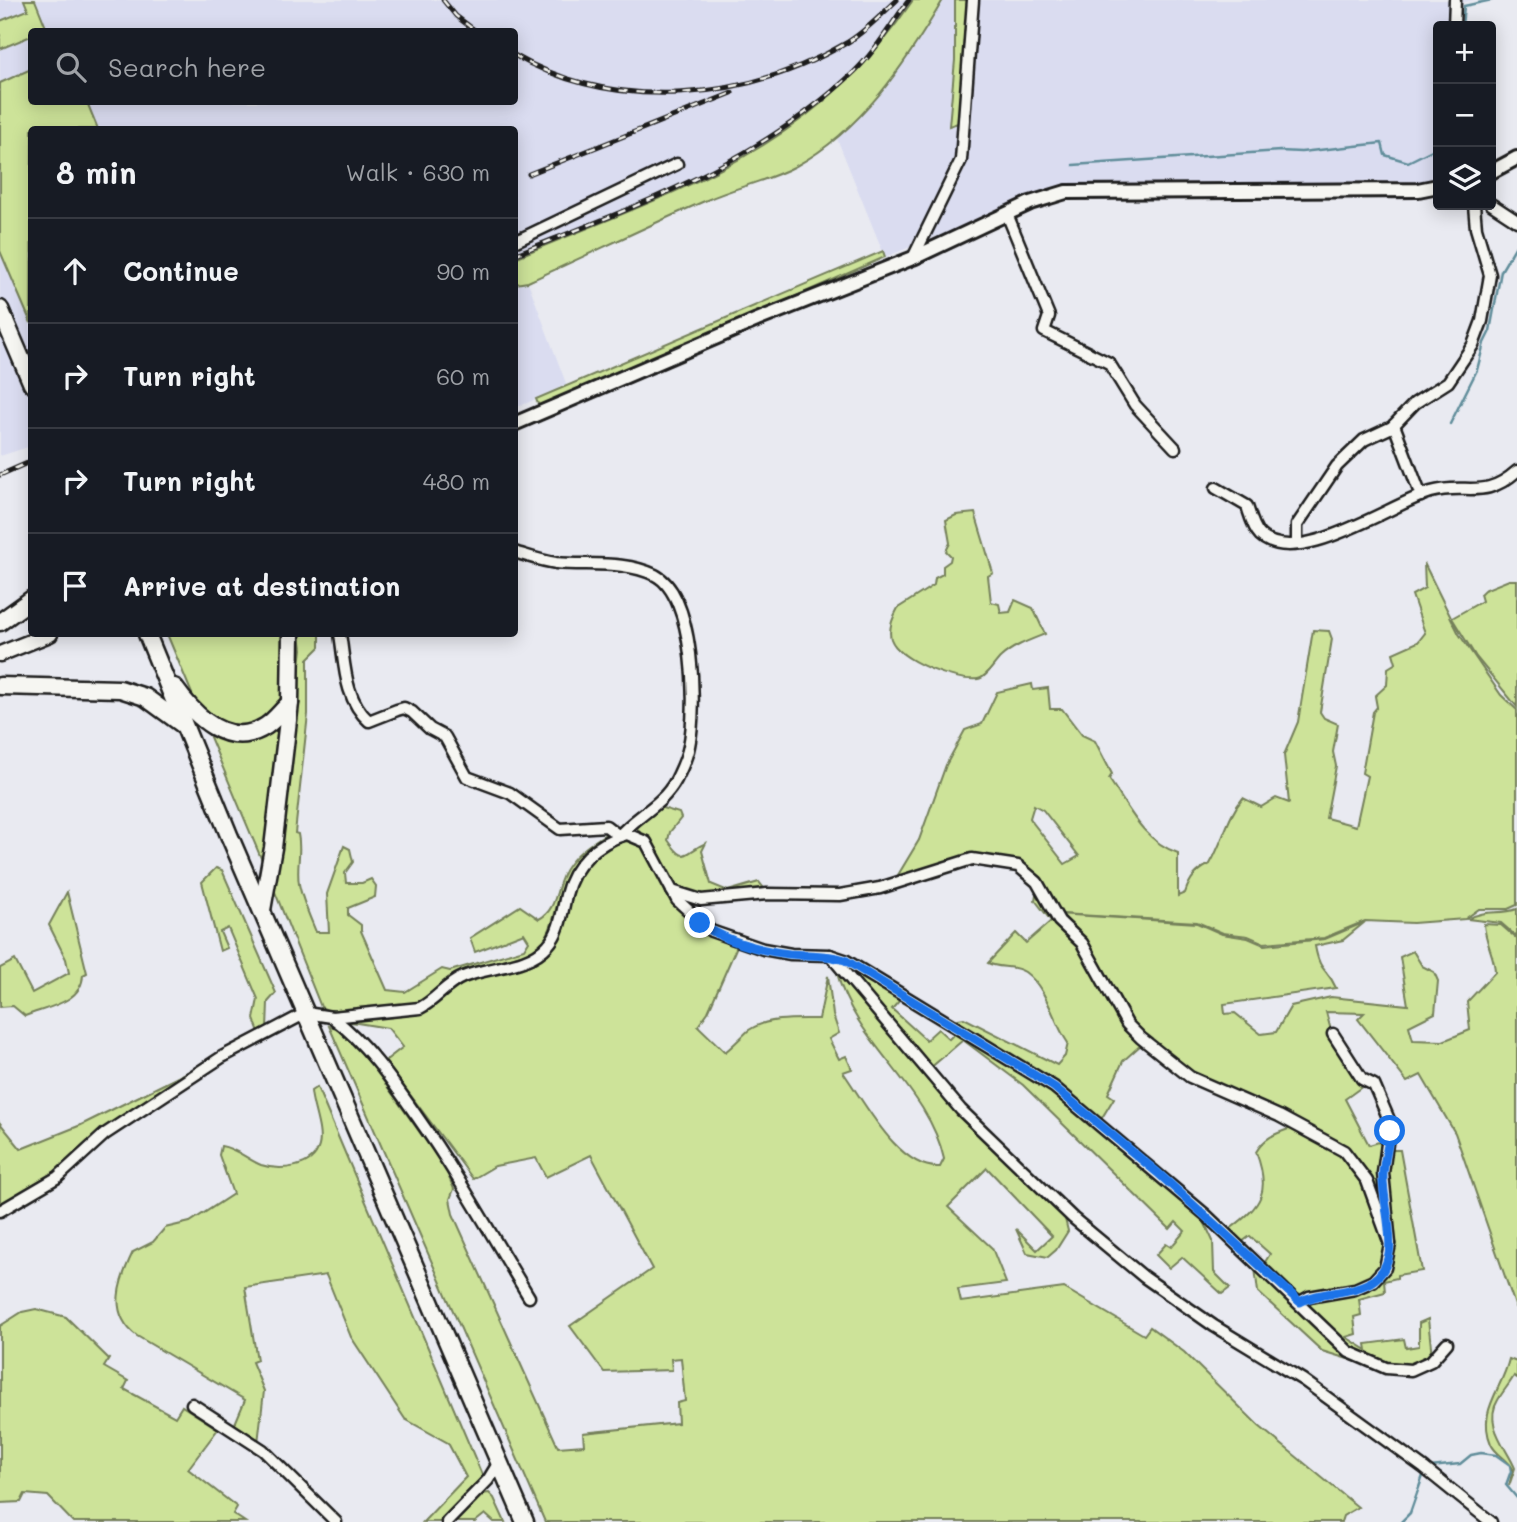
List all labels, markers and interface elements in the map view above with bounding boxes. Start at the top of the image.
map controls [1433,21,1496,210]
button: + [1433,21,1496,84]
search box [28,28,518,105]
icon: search [52,48,90,86]
text: Search here [108,50,266,84]
button: − [1433,84,1496,147]
button: layers [1433,147,1496,210]
text: 8 min [56,152,137,192]
text: Walk · 630 m [345,157,490,187]
icon: ahead [56,252,94,290]
text: Continue [123,254,239,288]
text: 90 m [437,256,490,286]
icon: right [56,357,94,395]
text: Turn right [123,359,256,393]
text: 60 m [436,361,490,391]
icon: right [56,462,94,500]
text: Turn right [123,464,256,498]
text: 480 m [423,466,490,496]
icon: arrive [56,567,94,605]
text: Arrive at destination [123,569,400,603]
route end [684,907,715,938]
route start [1374,1115,1405,1146]

